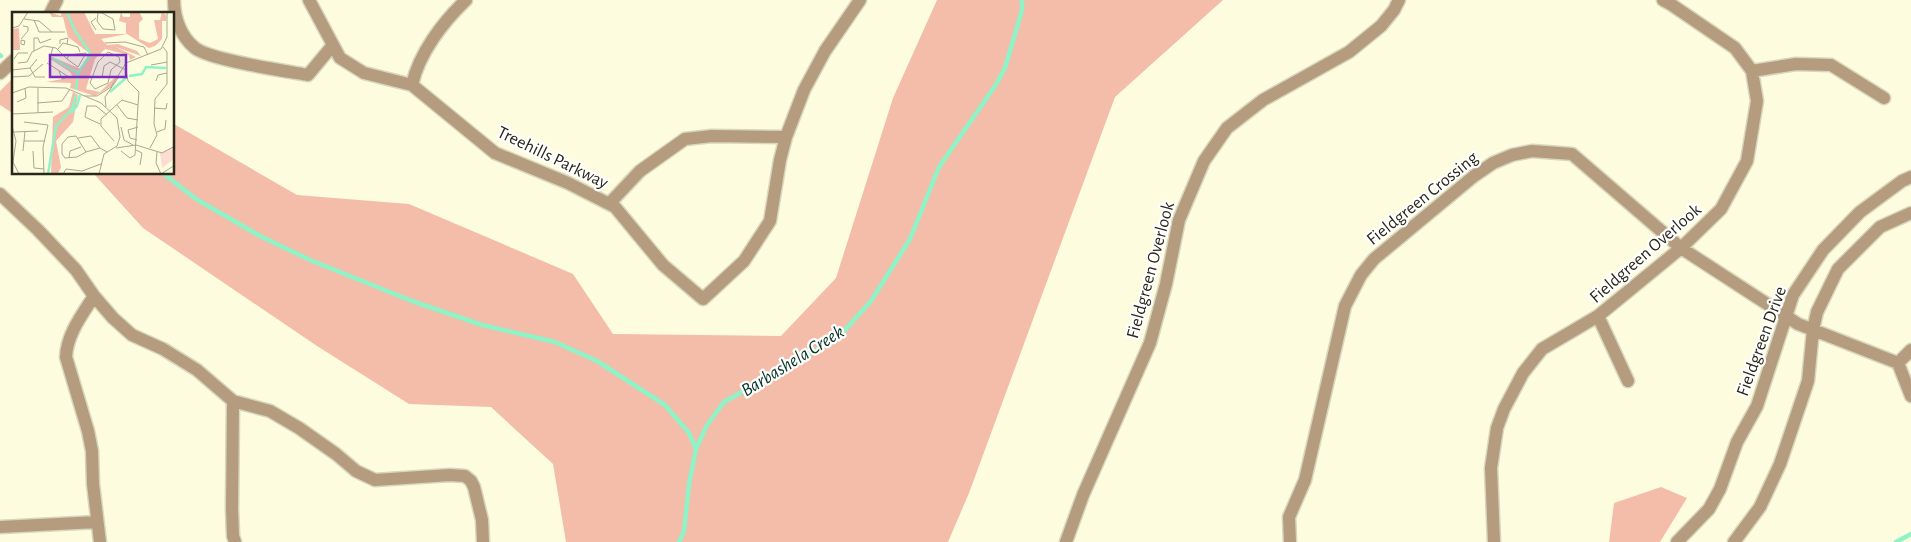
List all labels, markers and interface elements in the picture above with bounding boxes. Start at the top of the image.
inset map [12,12,175,175]
street label: Treehills Parkway [494,123,611,193]
street label: Fieldgreen Crossing [1364,149,1482,249]
street label: Fieldgreen Overlook [1124,199,1178,341]
street label: Fieldgreen Overlook [1587,200,1705,307]
street label: Fieldgreen Drive [1734,284,1790,398]
water label: Barbashela Creek [738,322,848,400]

